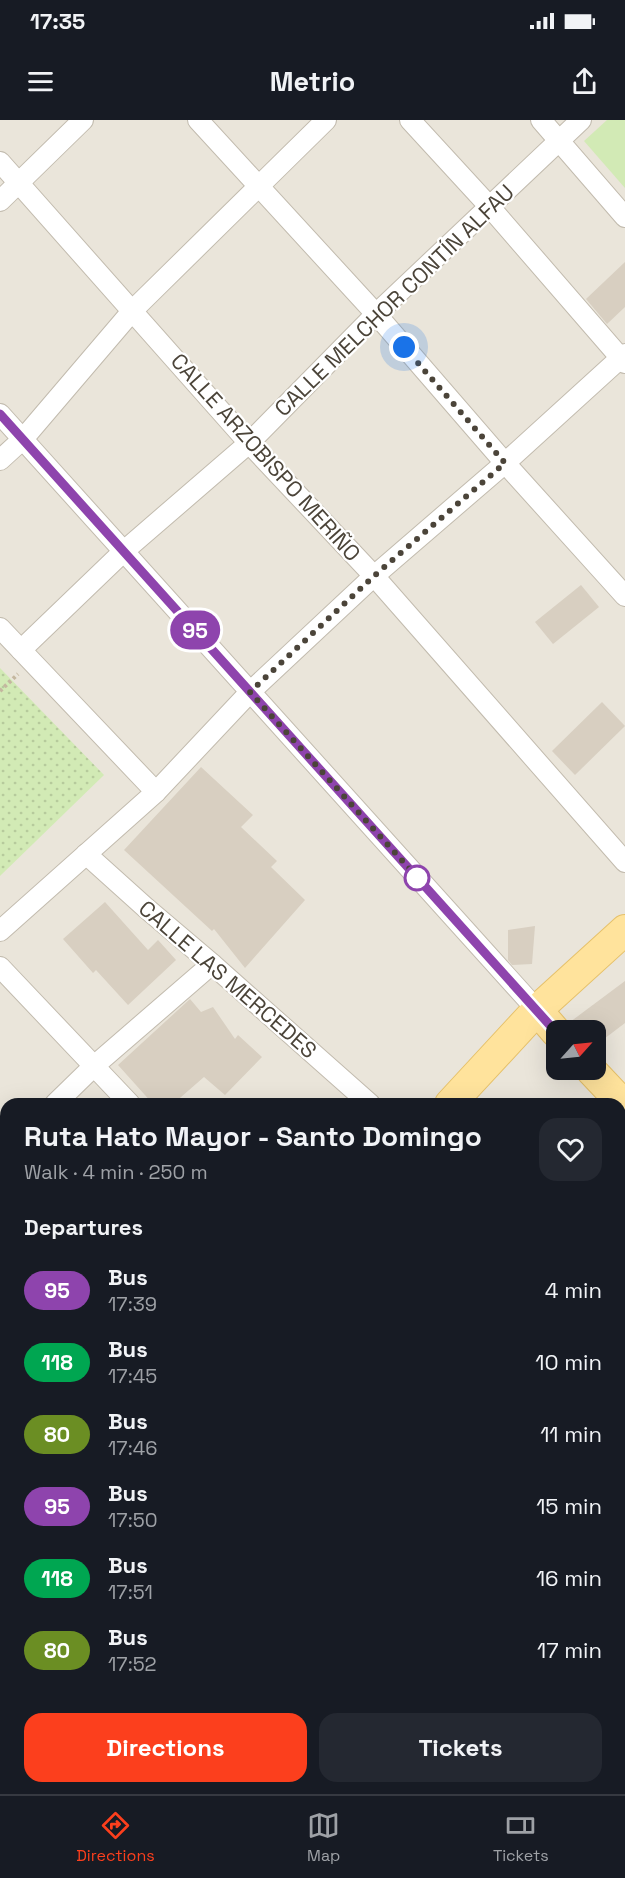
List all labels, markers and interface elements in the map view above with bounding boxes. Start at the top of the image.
text: 17:35 [30,7,85,35]
text: Metrio [270,64,355,99]
icon: menu [24,65,57,98]
icon: share [568,65,601,98]
street label: CALLE MELCHOR CONTÍN ALFAU [268,178,520,422]
your location [389,332,419,362]
street label: CALLE ARZOBISPO MERIÑO [165,347,367,567]
line badge: 95 [168,610,222,650]
text: 95 [182,617,208,644]
unlabelled marker [404,865,430,891]
street label: CALLE LAS MERCEDES [133,894,323,1064]
north arrow [546,1020,606,1080]
map controls [546,1020,606,1080]
text: Ruta Hato Mayor - Santo Domingo [24,1118,482,1154]
button: heart [539,1118,602,1181]
text: Walk · 4 min · 250 m [24,1159,208,1185]
text: Departures [24,1213,143,1241]
text: Bus [108,1263,148,1291]
text: 4 min [545,1276,602,1304]
text: 95 [44,1277,70,1304]
text: 17:39 [108,1291,157,1317]
text: Bus [108,1335,148,1363]
text: 10 min [535,1348,602,1376]
text: 118 [41,1349,73,1376]
text: 17:45 [108,1363,157,1389]
text: Bus [108,1407,148,1435]
text: 11 min [540,1420,602,1448]
text: 80 [44,1421,70,1448]
text: 17:46 [108,1435,157,1461]
text: Bus [108,1479,148,1507]
text: 15 min [536,1492,602,1520]
text: 95 [44,1493,70,1520]
text: 17:50 [108,1507,158,1533]
text: Bus [108,1551,148,1579]
text: 16 min [536,1564,602,1592]
text: 118 [41,1565,73,1592]
text: 17:51 [108,1579,153,1605]
text: Bus [108,1623,148,1651]
text: 17 min [537,1636,602,1664]
text: 80 [44,1637,70,1664]
text: 17:52 [108,1651,157,1677]
button: Directions [24,1713,307,1782]
button: Tickets [319,1713,602,1782]
tab: Directions [76,1809,155,1866]
tab: Map [307,1809,340,1866]
tab: Tickets [493,1809,549,1866]

